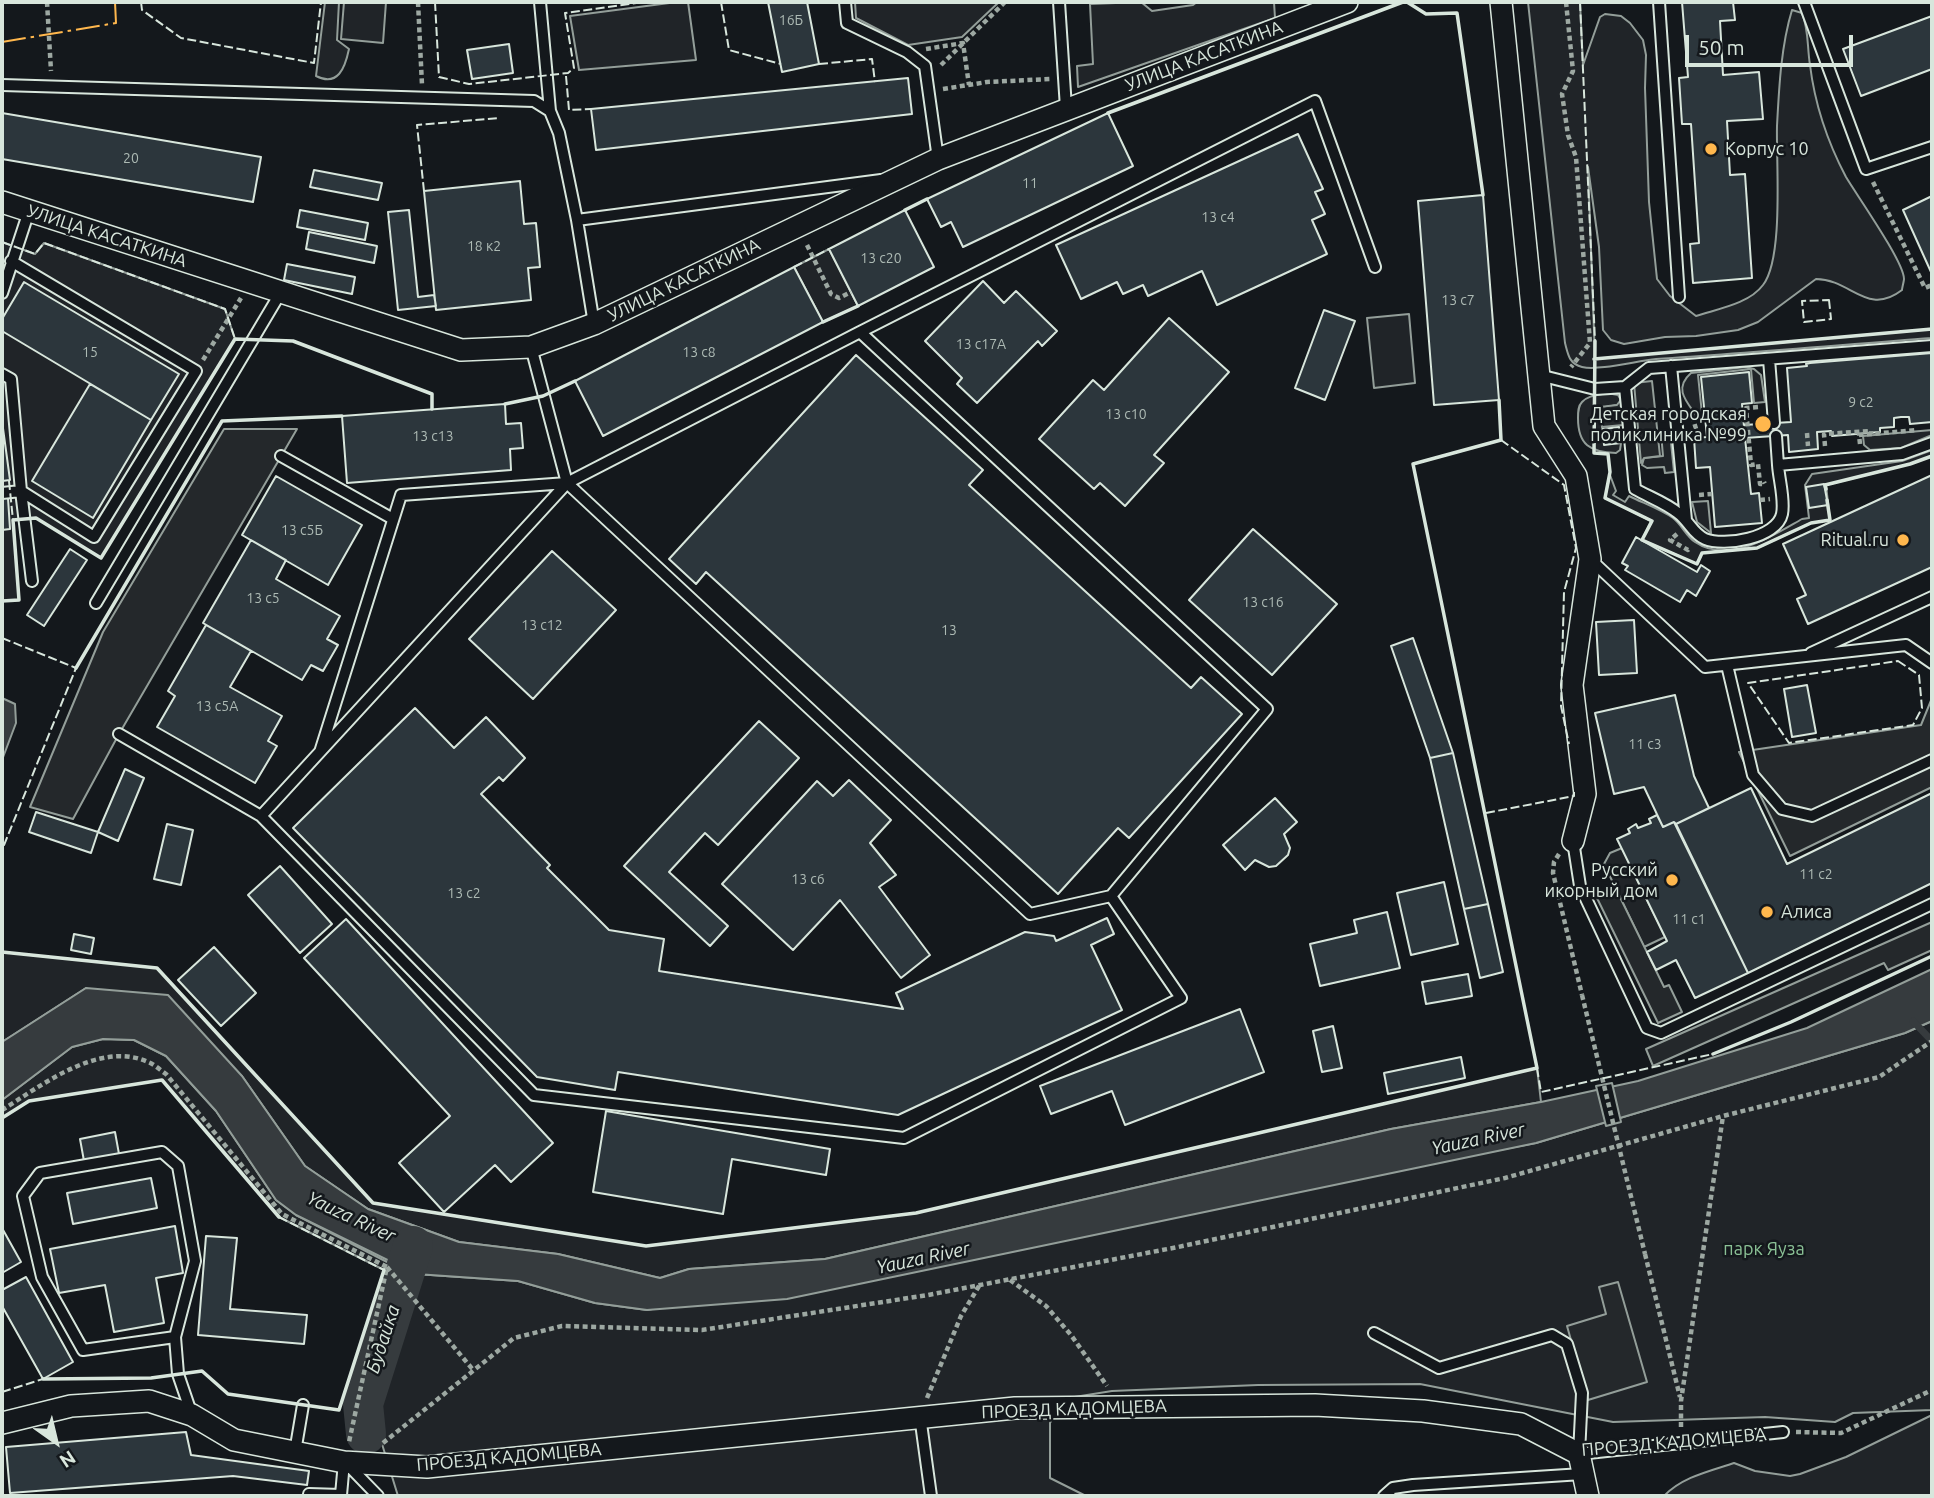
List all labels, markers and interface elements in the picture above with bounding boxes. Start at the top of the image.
house number: 16Б [779,12,803,28]
street label: УЛИЦА КАСАТКИНА [1122,16,1286,96]
scale bar [1689,21,1857,65]
text: 50 m [1698,35,1745,59]
place label: Корпус 10 [1725,138,1809,160]
marker: Корпус 10 [1703,141,1719,157]
house number: 20 [123,150,139,166]
house number: 11 [1022,175,1038,191]
street label: УЛИЦА КАСАТКИНА [24,200,190,272]
house number: 13 с4 [1201,209,1235,225]
street label: УЛИЦА КАСАТКИНА [604,234,764,326]
house number: 18 к2 [467,238,501,254]
house number: 13 с20 [860,250,902,266]
house number: 13 с7 [1441,292,1475,308]
house number: 13 с17А [956,336,1006,352]
house number: 15 [82,344,98,360]
house number: 13 с8 [682,344,716,360]
house number: 9 с2 [1848,394,1874,410]
place label: Детская городская поликлиника №99 [1590,403,1747,446]
house number: 13 с10 [1105,406,1147,422]
marker: Детская городская поликлиника №99 [1753,414,1773,434]
house number: 13 с13 [412,428,454,444]
house number: 13 с5Б [281,522,323,538]
place label: Ritual.ru [1820,529,1889,551]
marker: Ritual.ru [1895,532,1911,548]
house number: 13 с5 [246,590,280,606]
house number: 13 с16 [1242,594,1284,610]
house number: 13 с12 [521,617,563,633]
house number: 13 [941,622,957,638]
house number: 13 с5А [196,698,238,714]
house number: 11 с3 [1628,736,1662,752]
place label: Русский икорный дом [1545,859,1658,902]
house number: 11 с2 [1799,866,1833,882]
house number: 13 с6 [791,871,825,887]
marker: Русский икорный дом [1664,872,1680,888]
house number: 13 с2 [447,885,481,901]
place label: Алиса [1781,901,1832,923]
marker: Алиса [1759,904,1775,920]
house number: 11 с1 [1672,911,1706,927]
water label: Yauza River [1429,1118,1527,1160]
water label: Yauza River [303,1187,399,1247]
water label: Yauza River [874,1237,972,1279]
park label: парк Яуза [1723,1238,1805,1260]
water label: Будайка [361,1302,405,1376]
street label: ПРОЕЗД КАДОМЦЕВА [981,1395,1167,1423]
north arrow [21,1407,91,1477]
street label: ПРОЕЗД КАДОМЦЕВА [1581,1423,1767,1461]
street label: ПРОЕЗД КАДОМЦЕВА [416,1438,602,1476]
text: N [56,1446,80,1472]

